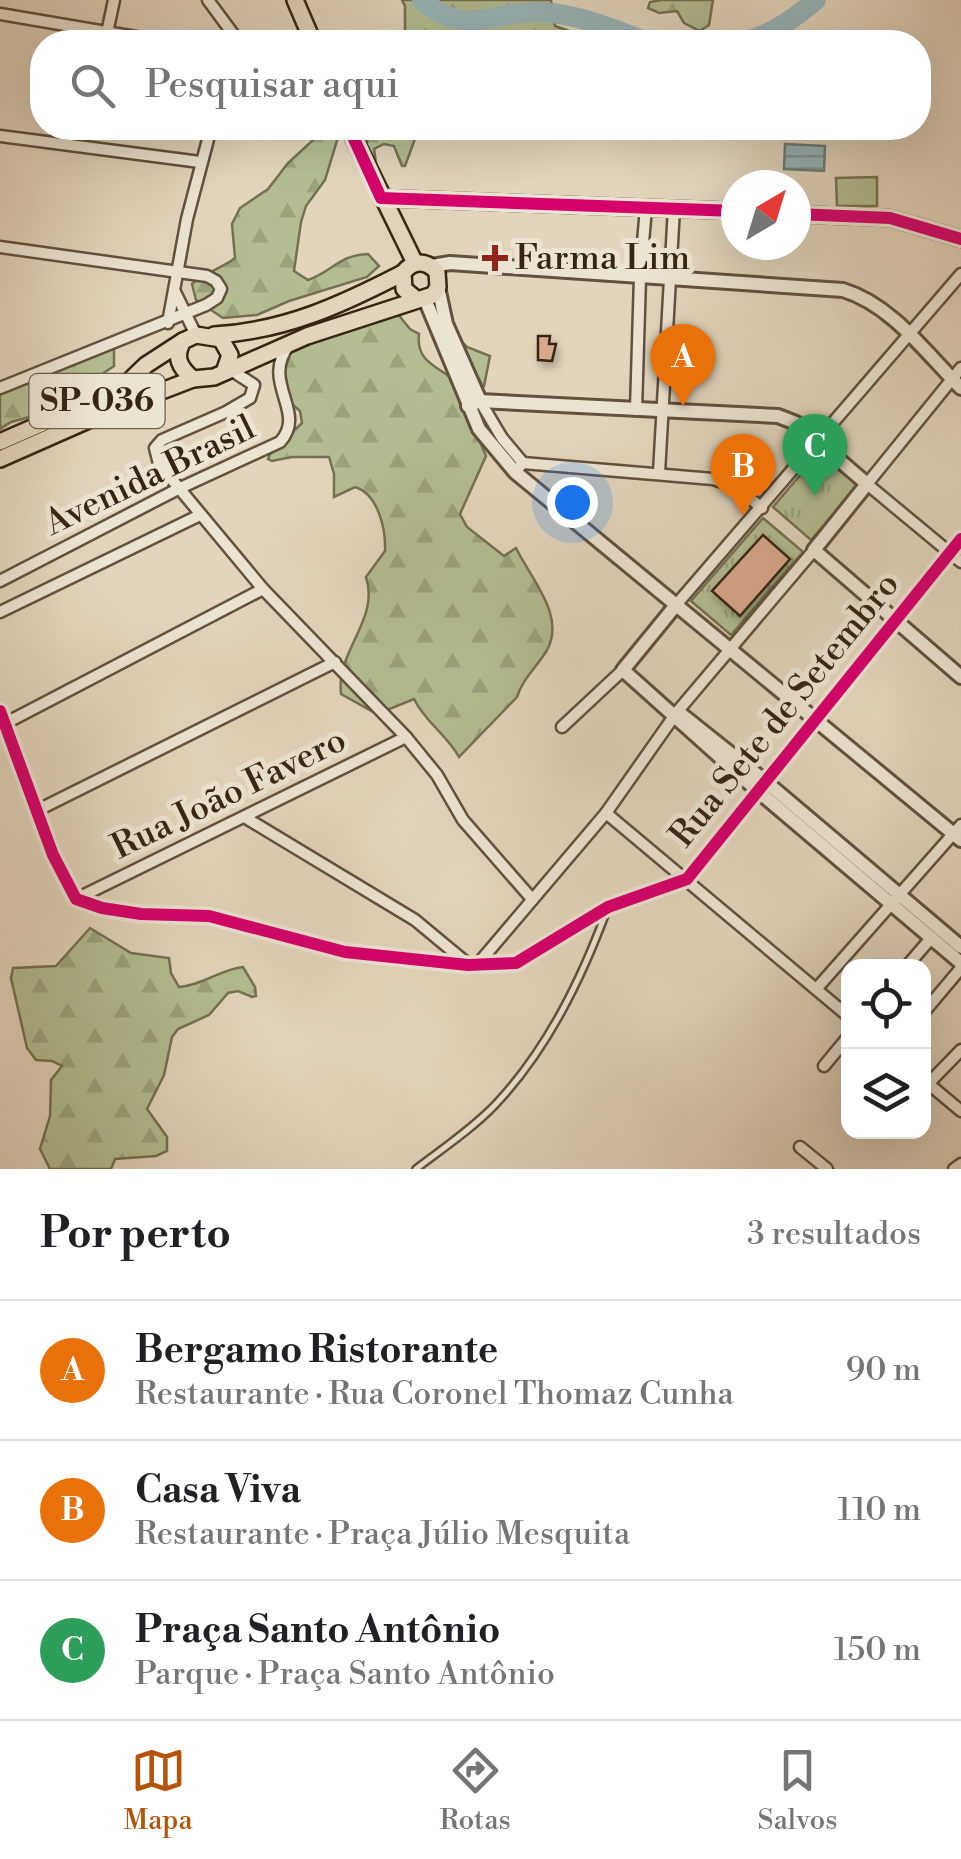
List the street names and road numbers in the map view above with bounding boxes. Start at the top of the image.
road number: SP-036 [29,374,164,428]
street label: Avenida Brasil [37,407,262,546]
street label: Rua Sete de Setembro [661,564,909,856]
street label: Rua João Favero [105,719,353,869]

